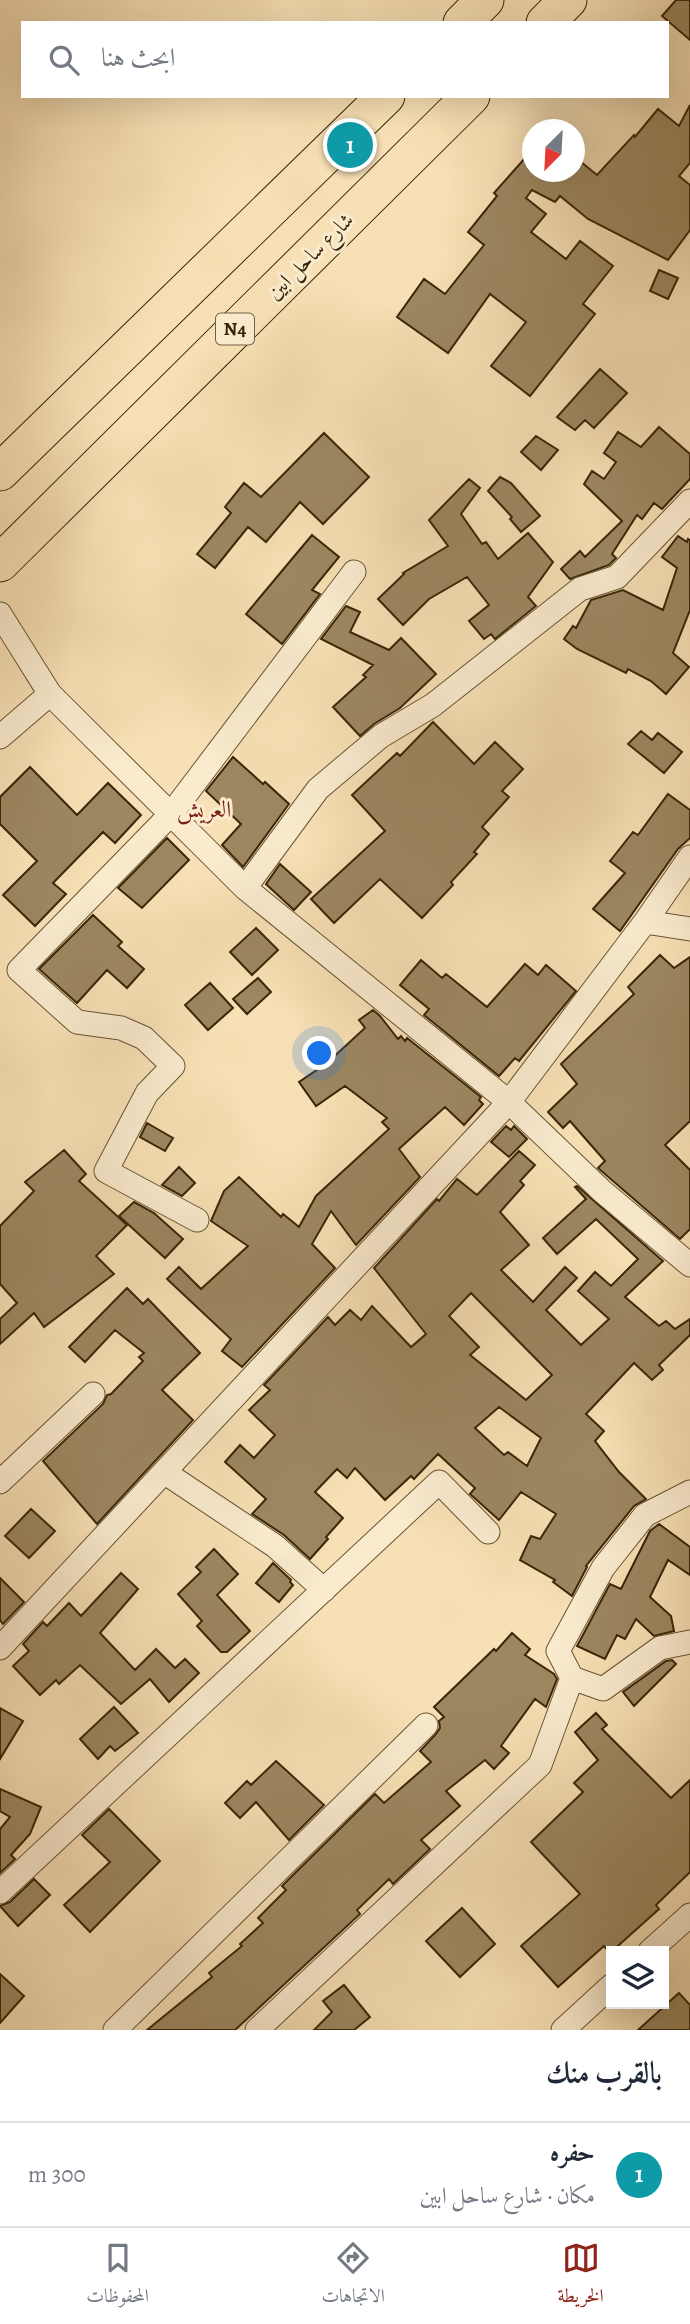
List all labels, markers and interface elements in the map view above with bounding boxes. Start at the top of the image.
search box [21,21,669,98]
text: ابحث هنا [101,40,176,75]
icon: search [45,41,83,79]
pin: 1 [327,119,373,171]
north arrow [522,119,585,182]
street label: شارع ساحل ابين [260,206,362,308]
road number: N4 [216,314,254,344]
district label: العريش [177,794,231,825]
your location [302,1036,336,1070]
map controls [606,1946,669,2009]
button: layers [606,1946,669,2009]
text: بالقرب منك [546,2053,662,2093]
text: حفره [550,2135,595,2170]
text: 300 m [28,2159,86,2190]
text: 1 [635,2159,643,2190]
text: مكان · شارع ساحل ابين [420,2180,595,2211]
tab: المحفوظات [86,2239,149,2314]
tab: الاتجاهات [322,2239,385,2314]
tab: الخريطة [557,2239,604,2314]

